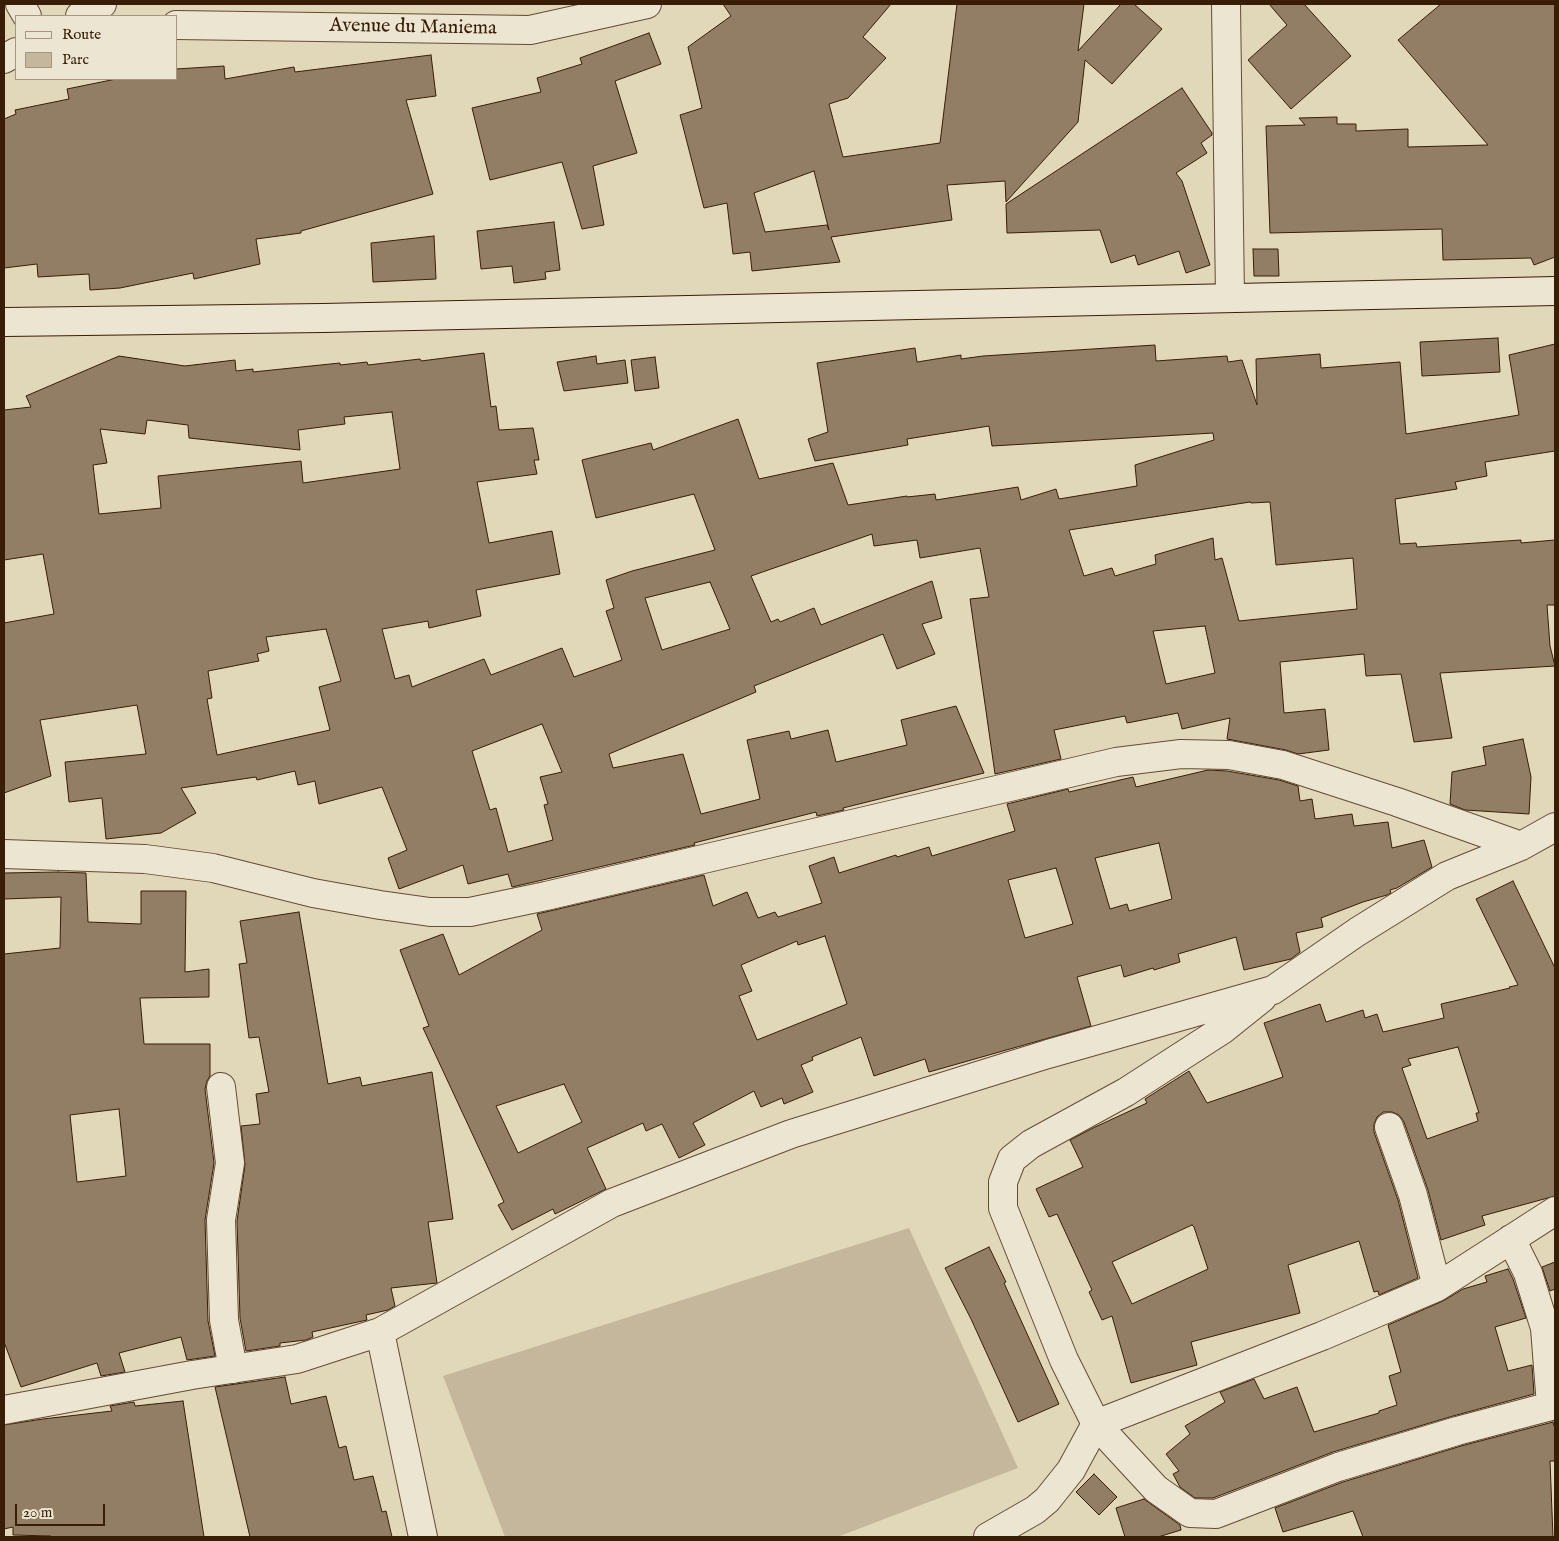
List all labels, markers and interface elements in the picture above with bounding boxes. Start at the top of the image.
legend [15,15,178,80]
street label: Avenue du Maniema [329,15,497,41]
text: Route [62,25,101,44]
text: Parc [62,50,89,69]
scale bar [18,1494,108,1526]
text: 20 m [23,1503,52,1522]

